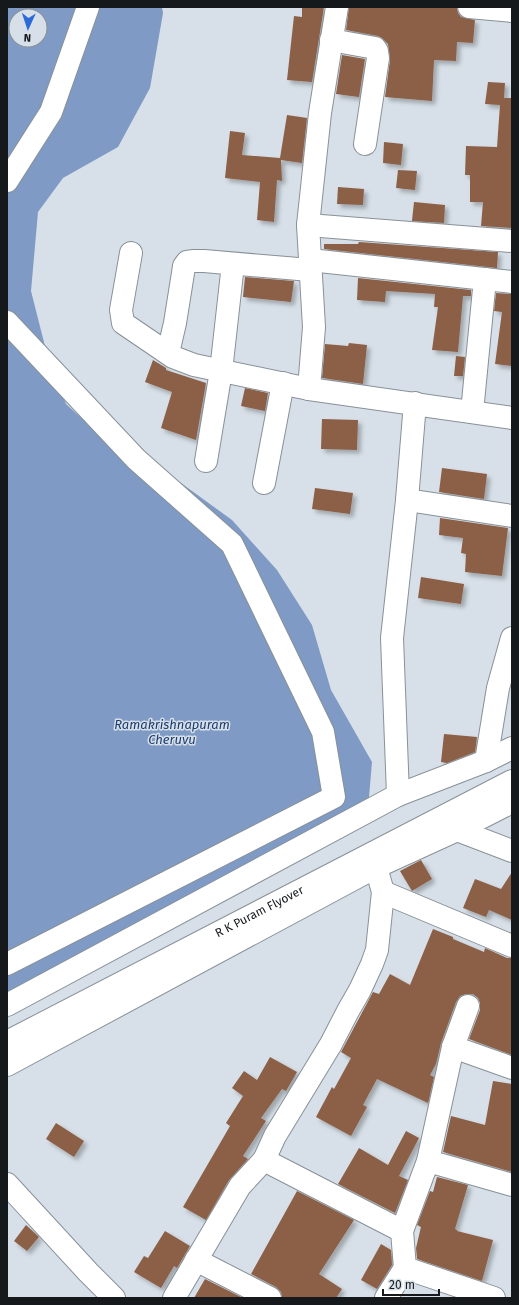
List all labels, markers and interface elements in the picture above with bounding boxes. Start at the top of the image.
north arrow [8,8,48,48]
text: N [24,31,31,44]
water label: Ramakrishnapuram Cheruvu [114,717,230,747]
street label: R K Puram Flyover [213,883,306,940]
scale bar [383,1271,439,1297]
text: 20 m [389,1278,415,1292]

